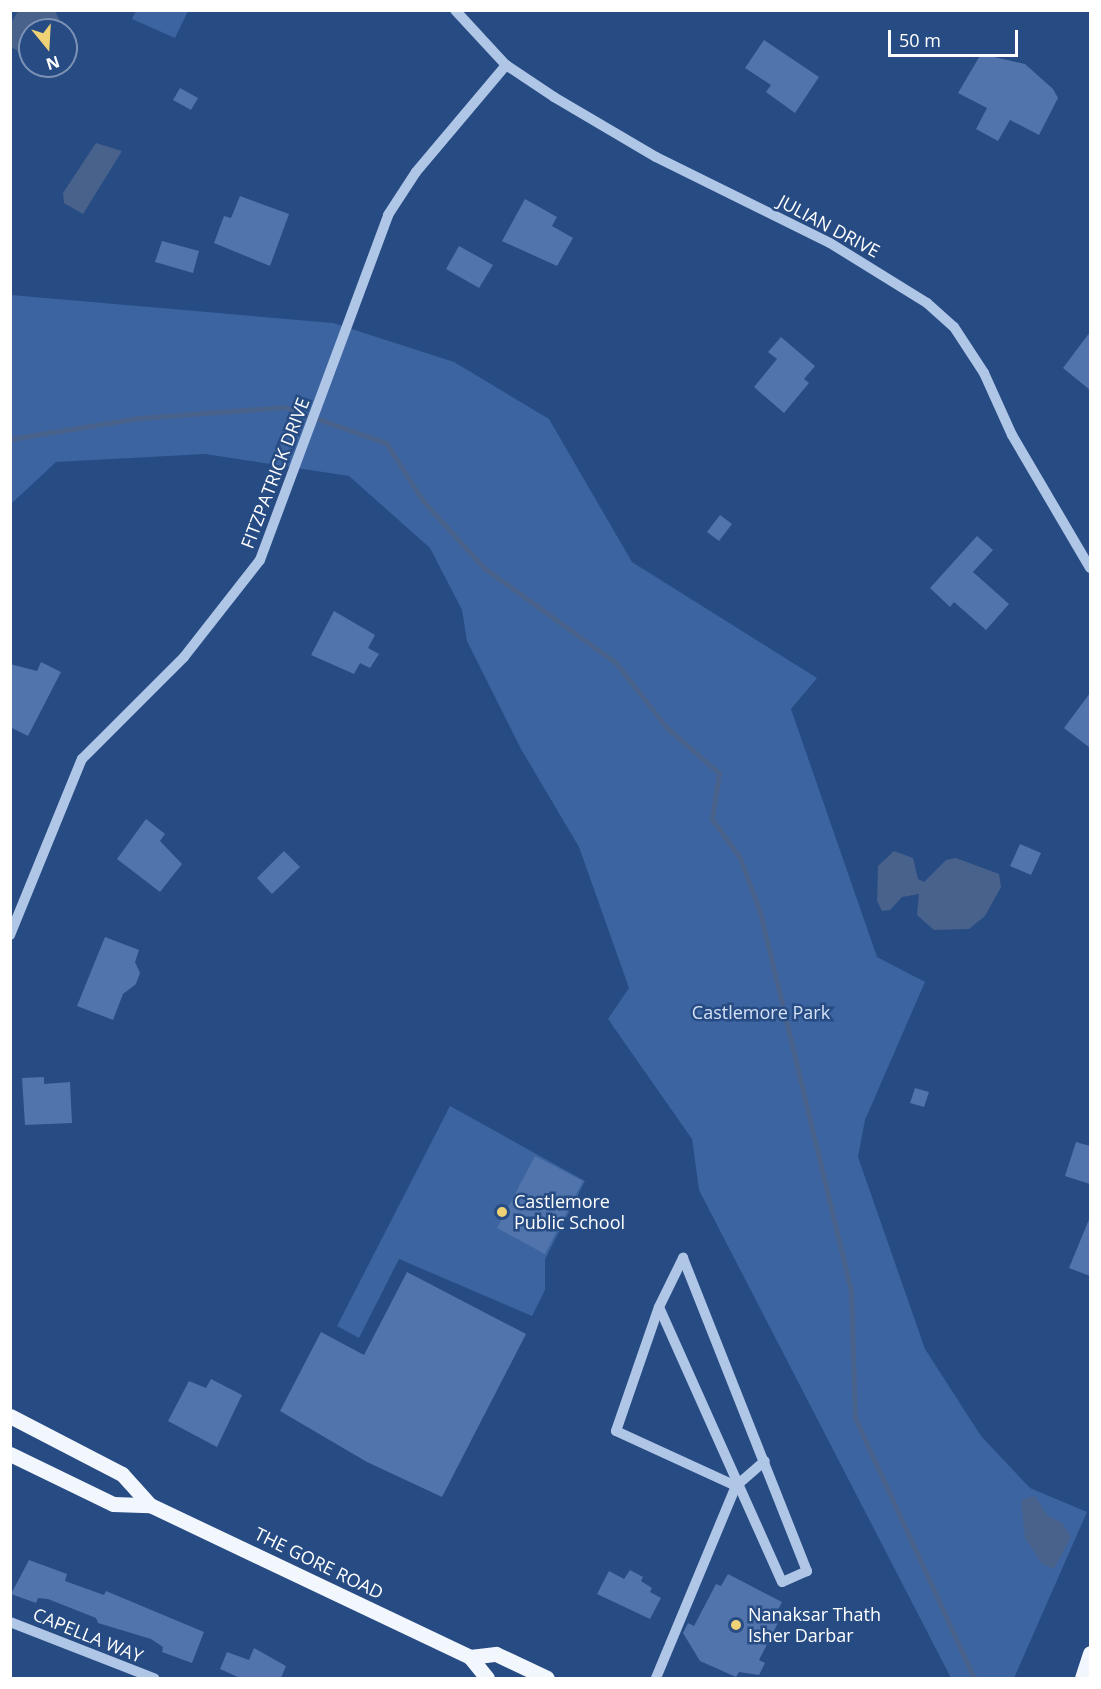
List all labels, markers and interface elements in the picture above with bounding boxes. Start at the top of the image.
north arrow [18,18,78,78]
scale bar [891,18,1022,56]
text: 50 m [899,28,941,52]
text: N [43,51,63,76]
street label: JULIAN DRIVE [775,190,883,262]
street label: FITZPATRICK DRIVE [236,395,314,551]
park label: Castlemore Park [692,1001,830,1023]
place label: Castlemore Public School [514,1191,625,1234]
marker: Castlemore Public School [495,1205,509,1219]
street label: THE GORE ROAD [251,1523,387,1603]
street label: CAPELLA WAY [30,1603,146,1667]
place label: Nanaksar Thath Isher Darbar [748,1604,881,1646]
marker: Nanaksar Thath Isher Darbar [729,1618,743,1632]

